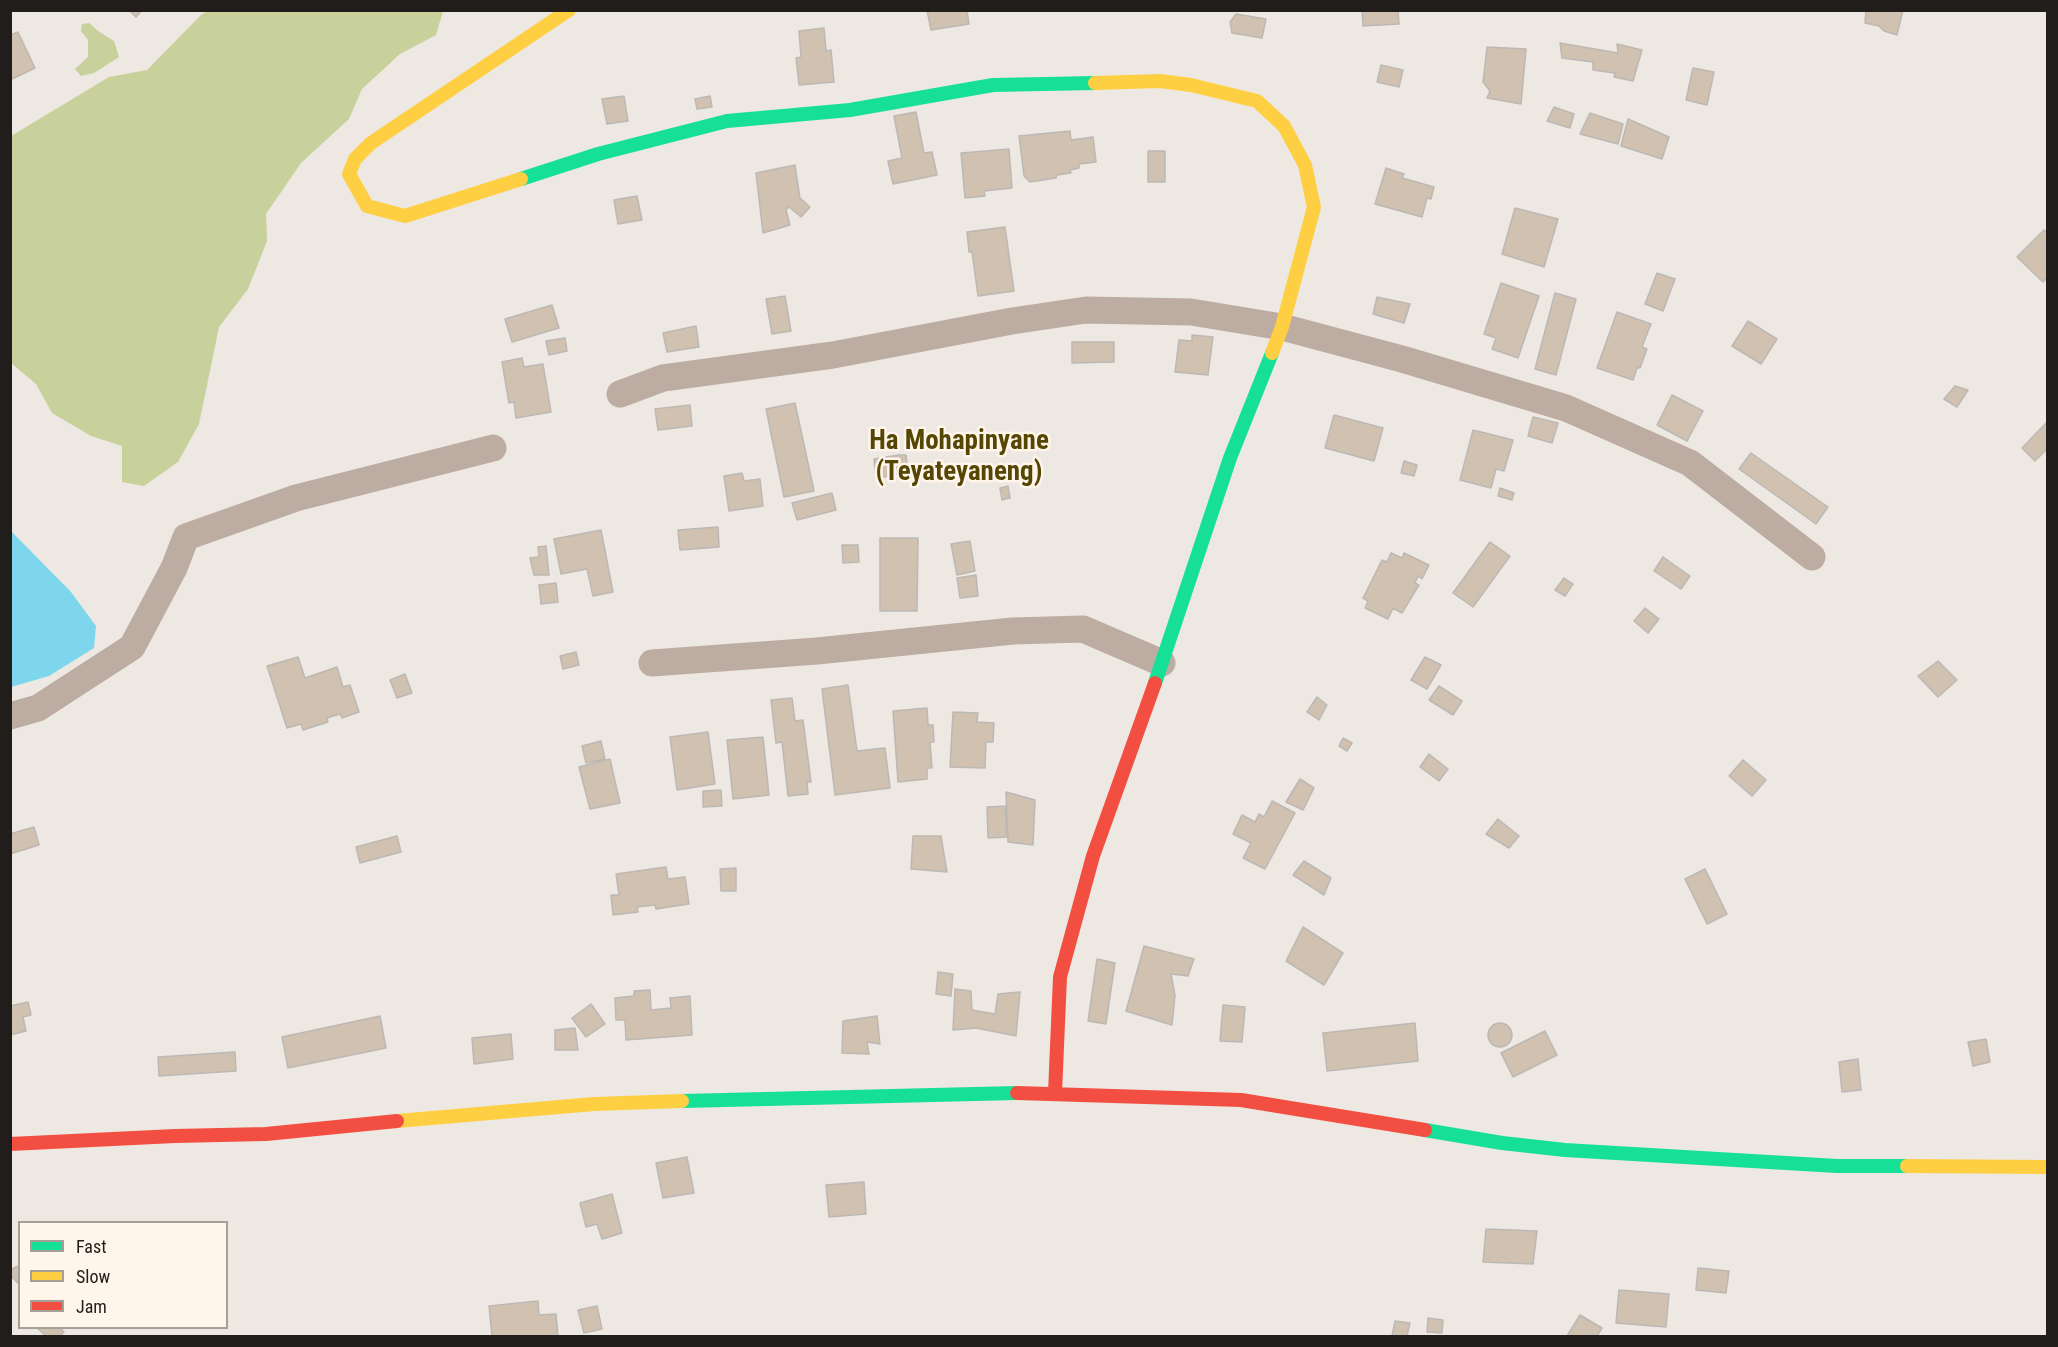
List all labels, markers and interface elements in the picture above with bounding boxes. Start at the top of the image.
district label: Ha Mohapinyane (Teyateyaneng) [869,426,1049,489]
legend [18,1221,228,1329]
text: Fast [76,1236,107,1257]
text: Slow [76,1266,110,1287]
text: Jam [76,1296,107,1317]

